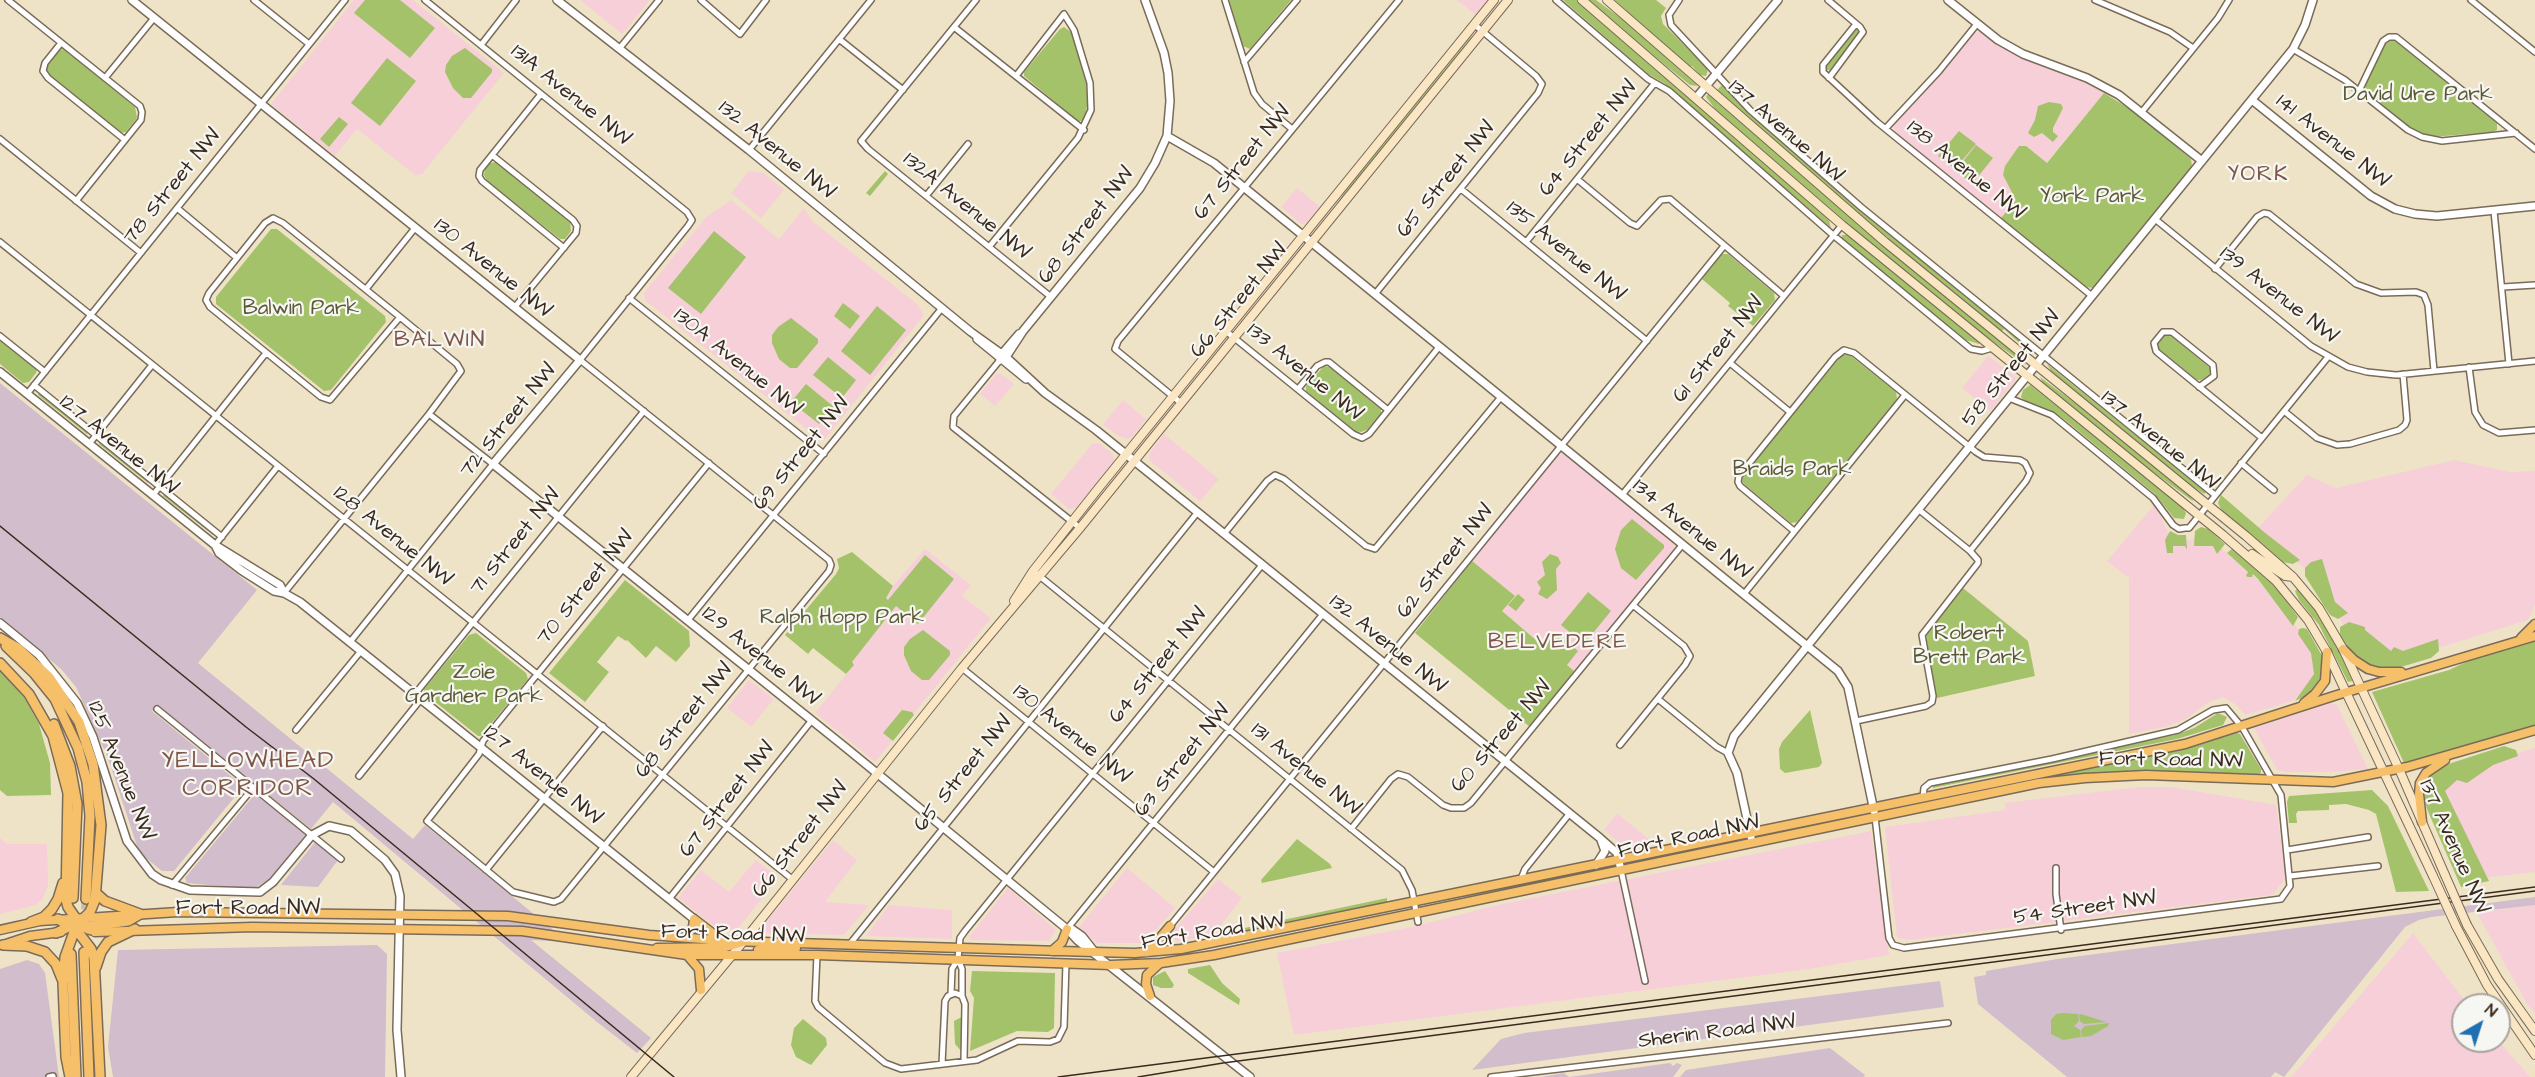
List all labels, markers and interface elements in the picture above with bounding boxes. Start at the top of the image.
street label: 131A Avenue NW [505,40,635,152]
street label: 137 Avenue NW [1722,75,1848,189]
street label: 64 Street NW [1535,76,1643,202]
park label: David Ure Park [2343,83,2493,109]
street label: 141 Avenue NW [2270,90,2394,194]
street label: 132 Avenue NW [712,96,840,206]
street label: 67 Street NW [1189,100,1297,226]
street label: 138 Avenue NW [1901,116,2029,226]
street label: 65 Street NW [1392,117,1502,243]
street label: 78 Street NW [119,124,227,250]
street label: 132A Avenue NW [897,148,1035,266]
district label: YORK [2227,162,2289,188]
street label: 68 Street NW [1034,163,1140,289]
park label: York Park [2040,185,2144,211]
street label: 135 Avenue NW [1500,196,1630,308]
street label: 130 Avenue NW [428,214,556,324]
street label: 66 Street NW [1186,238,1294,364]
street label: 139 Avenue NW [2214,242,2342,350]
street label: 61 Street NW [1668,291,1770,409]
park label: Balwin Park [243,297,359,323]
street label: 130A Avenue NW [668,303,806,423]
street label: 58 Street NW [1957,306,2067,432]
street label: 133 Avenue NW [1241,319,1367,427]
district label: BALWIN [394,328,486,354]
street label: 72 Street NW [455,359,563,483]
street label: 137 Avenue NW [2095,386,2223,496]
street label: 127 Avenue NW [54,390,182,502]
street label: 69 Street NW [748,392,856,516]
park label: Braids Park [1733,458,1851,484]
street label: 134 Avenue NW [1626,474,1756,586]
street label: 128 Avenue NW [327,481,457,593]
street label: 71 Street NW [465,484,567,600]
street label: 62 Street NW [1392,500,1500,624]
street label: 70 Street NW [532,525,640,651]
street label: 132 Avenue NW [1323,590,1451,700]
street label: 129 Avenue NW [696,602,824,712]
street label: 64 Street NW [1105,603,1213,729]
park label: Ralph Hopp Park [760,606,924,632]
park label: Robert Brett Park [1913,622,2025,672]
district label: BELVEDERE [1488,630,1628,656]
street label: 68 Street NW [631,658,739,784]
park label: Zoie Gardner Park [405,661,543,711]
street label: 60 Street NW [1446,676,1558,798]
street label: 130 Avenue NW [1007,680,1135,790]
street label: 125 Avenue NW [81,698,159,844]
street label: 63 Street NW [1130,699,1236,823]
street label: 65 Street NW [909,711,1019,837]
street label: 131 Avenue NW [1245,718,1365,822]
street label: 127 Avenue NW [478,720,606,832]
street label: 67 Street NW [675,737,781,863]
street label: Fort Road NW [2099,747,2243,775]
district label: YELLOWHEAD CORRIDOR [161,748,335,804]
street label: 137 Avenue NW [2412,776,2494,918]
street label: 66 Street NW [748,777,854,903]
street label: Fort Road NW [1616,811,1762,865]
street label: 54 Street NW [2012,887,2158,931]
street label: Fort Road NW [176,897,320,923]
street label: Fort Road NW [1140,909,1286,957]
street label: Fort Road NW [660,920,806,950]
north arrow [2451,993,2511,1053]
text: N [2480,999,2502,1022]
street label: Sherin Road NW [1637,1011,1797,1055]

